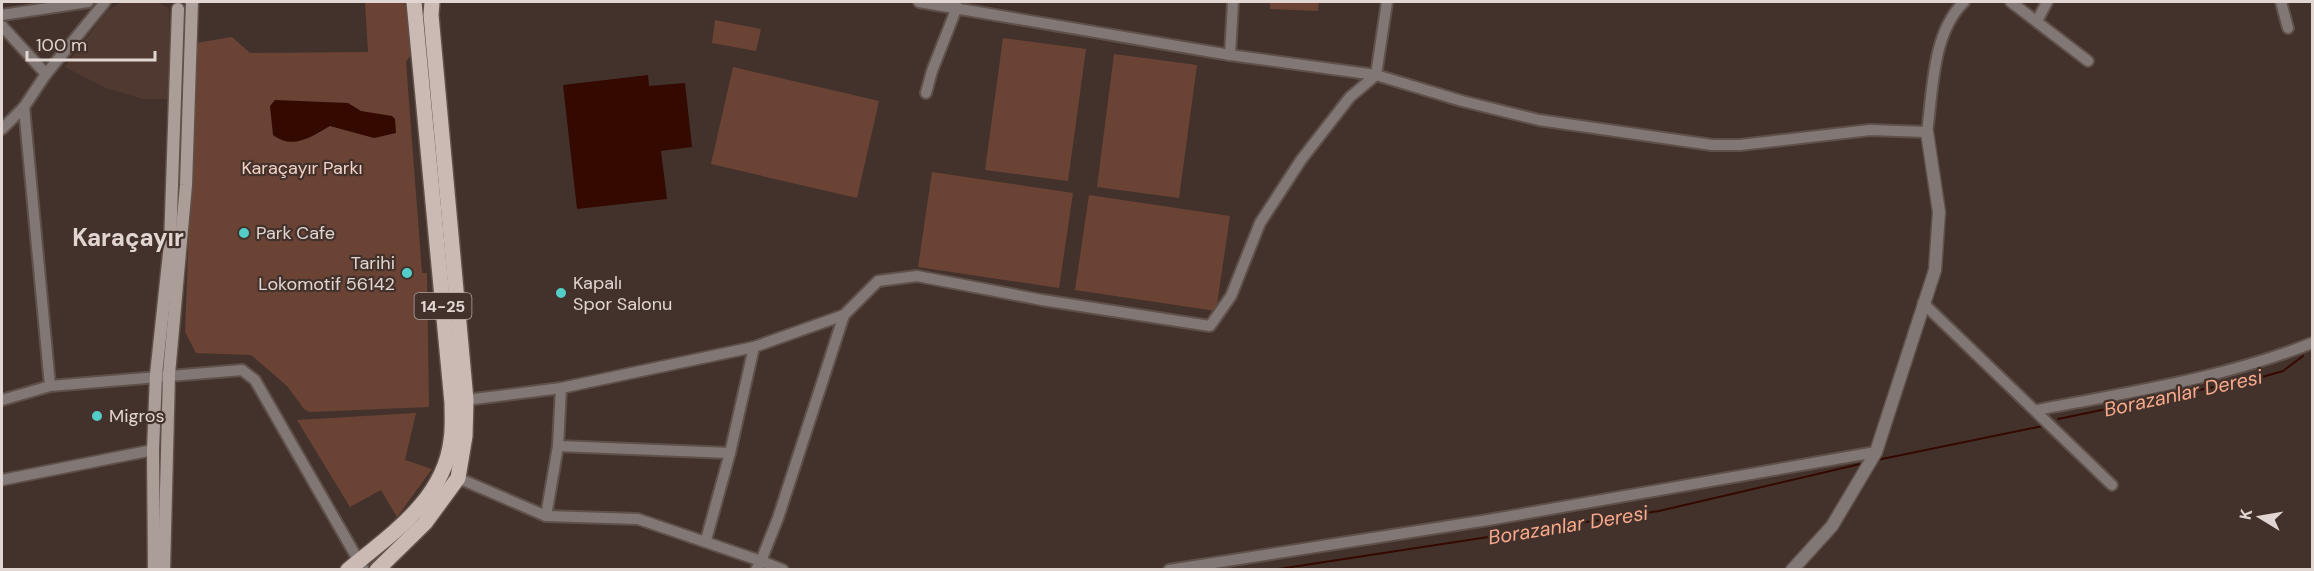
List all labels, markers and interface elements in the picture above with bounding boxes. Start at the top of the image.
scale bar [27,24,154,62]
text: 100 m [36,33,87,57]
park label: Karaçayır Parkı [241,156,363,180]
place label: Park Cafe [256,221,335,245]
district label: Karaçayır [72,222,184,253]
marker: Park Cafe [237,226,251,240]
place label: Tarihi Lokomotif 56142 [258,251,395,296]
marker: Tarihi Lokomotif 56142 [400,266,414,280]
place label: Kapalı Spor Salonu [573,271,672,316]
marker: Kapalı Spor Salonu [554,286,568,300]
road number: 14-25 [414,293,472,319]
water label: Borazanlar Deresi [2101,363,2266,423]
place label: Migros [109,404,165,428]
marker: Migros [90,409,104,423]
north arrow [2230,487,2290,547]
water label: Borazanlar Deresi [1486,499,1651,550]
text: K [2234,507,2257,521]

